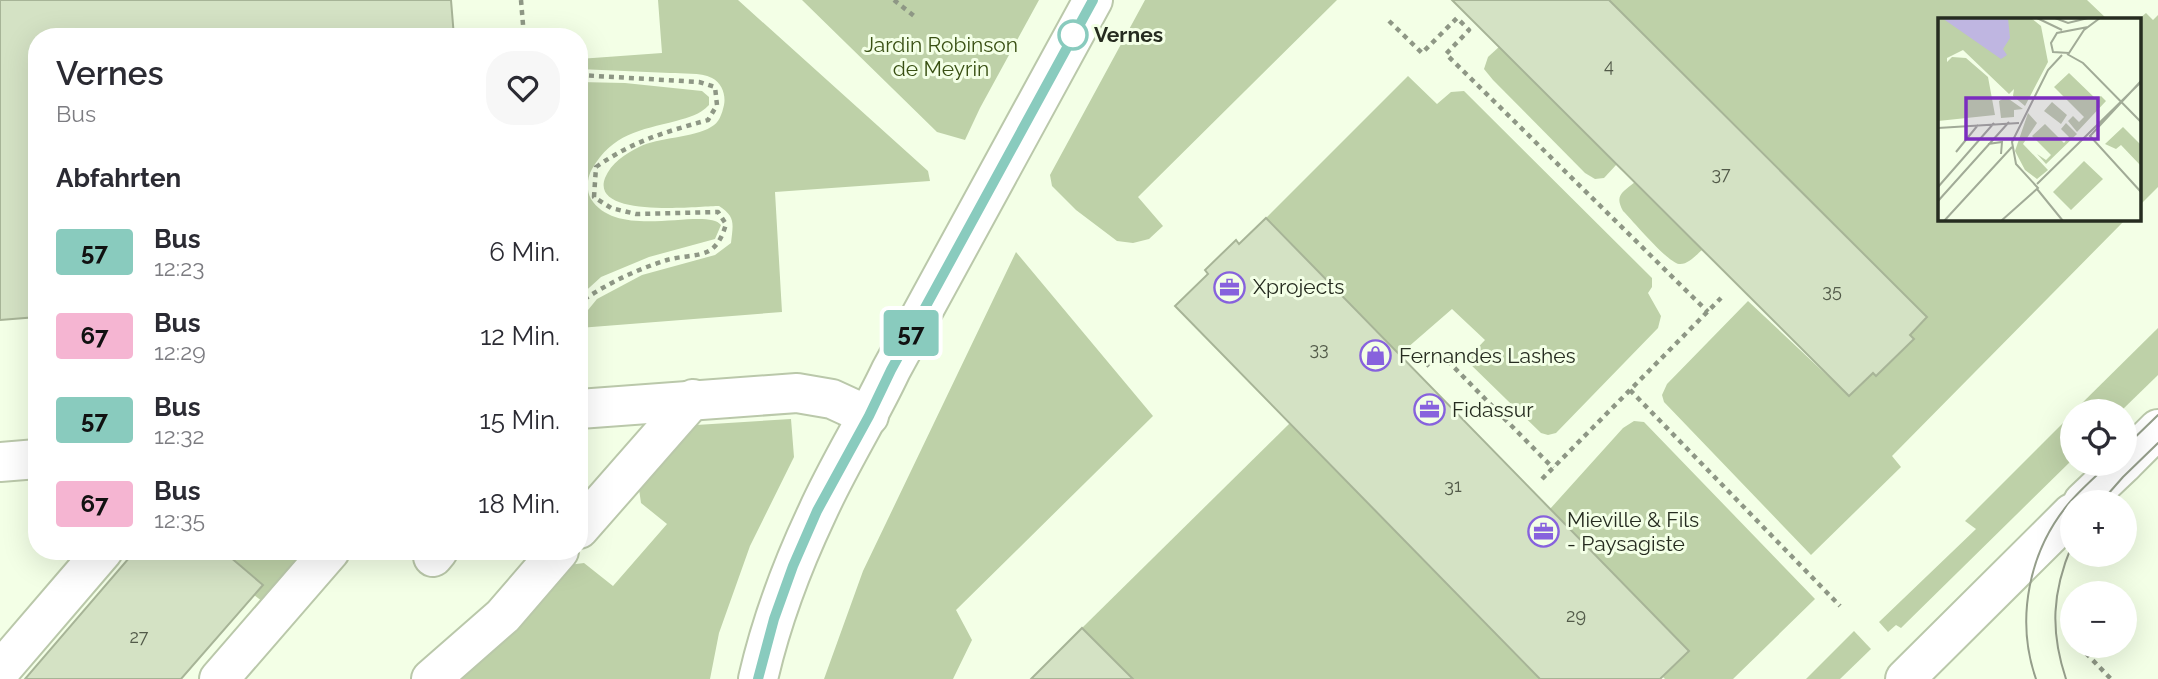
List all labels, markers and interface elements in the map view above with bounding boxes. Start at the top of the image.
inset map [1938,18,2140,220]
marker: Vernes [1058,20,1088,50]
place label: Vernes [1094,22,1163,47]
park label: Jardin Robinson de Meyrin [864,32,1018,81]
button: heart [486,51,560,125]
text: Vernes [56,54,164,93]
house number: 4 [1604,55,1614,76]
text: Bus [56,100,96,127]
text: Abfahrten [56,163,181,193]
house number: 37 [1711,163,1731,184]
text: Bus [154,224,201,254]
text: 57 [81,237,108,266]
text: 6 Min. [489,237,560,267]
text: 12:23 [154,254,204,281]
office icon: Xprojects [1213,270,1247,304]
place label: Xprojects [1253,274,1344,299]
house number: 35 [1822,280,1842,301]
text: Bus [154,308,201,338]
line badge: 57 [880,310,942,356]
text: 57 [898,318,924,347]
text: 67 [80,321,109,350]
text: 12 Min. [480,321,560,351]
text: 12:29 [154,338,206,365]
house number: 33 [1309,338,1329,359]
shop icon: Fernandes Lashes [1359,339,1393,373]
place label: Fernandes Lashes [1399,343,1576,368]
text: Bus [154,392,201,422]
office icon: Fidassur [1412,393,1446,427]
place label: Fidassur [1452,397,1534,422]
map controls [2060,399,2137,658]
button: locate [2060,399,2137,476]
text: 57 [81,405,108,434]
text: 15 Min. [480,405,560,435]
text: 12:32 [154,422,204,449]
house number: 31 [1444,475,1462,496]
text: Bus [154,476,201,506]
text: 67 [80,489,109,518]
text: 18 Min. [478,489,560,519]
button: + [2060,490,2137,567]
text: 12:35 [154,506,205,533]
place label: Mieville & Fils - Paysagiste [1567,507,1699,556]
office icon: Mieville & Fils - Paysagiste [1527,515,1561,549]
button: − [2060,581,2137,658]
house number: 29 [1566,605,1586,626]
house number: 27 [129,626,149,647]

